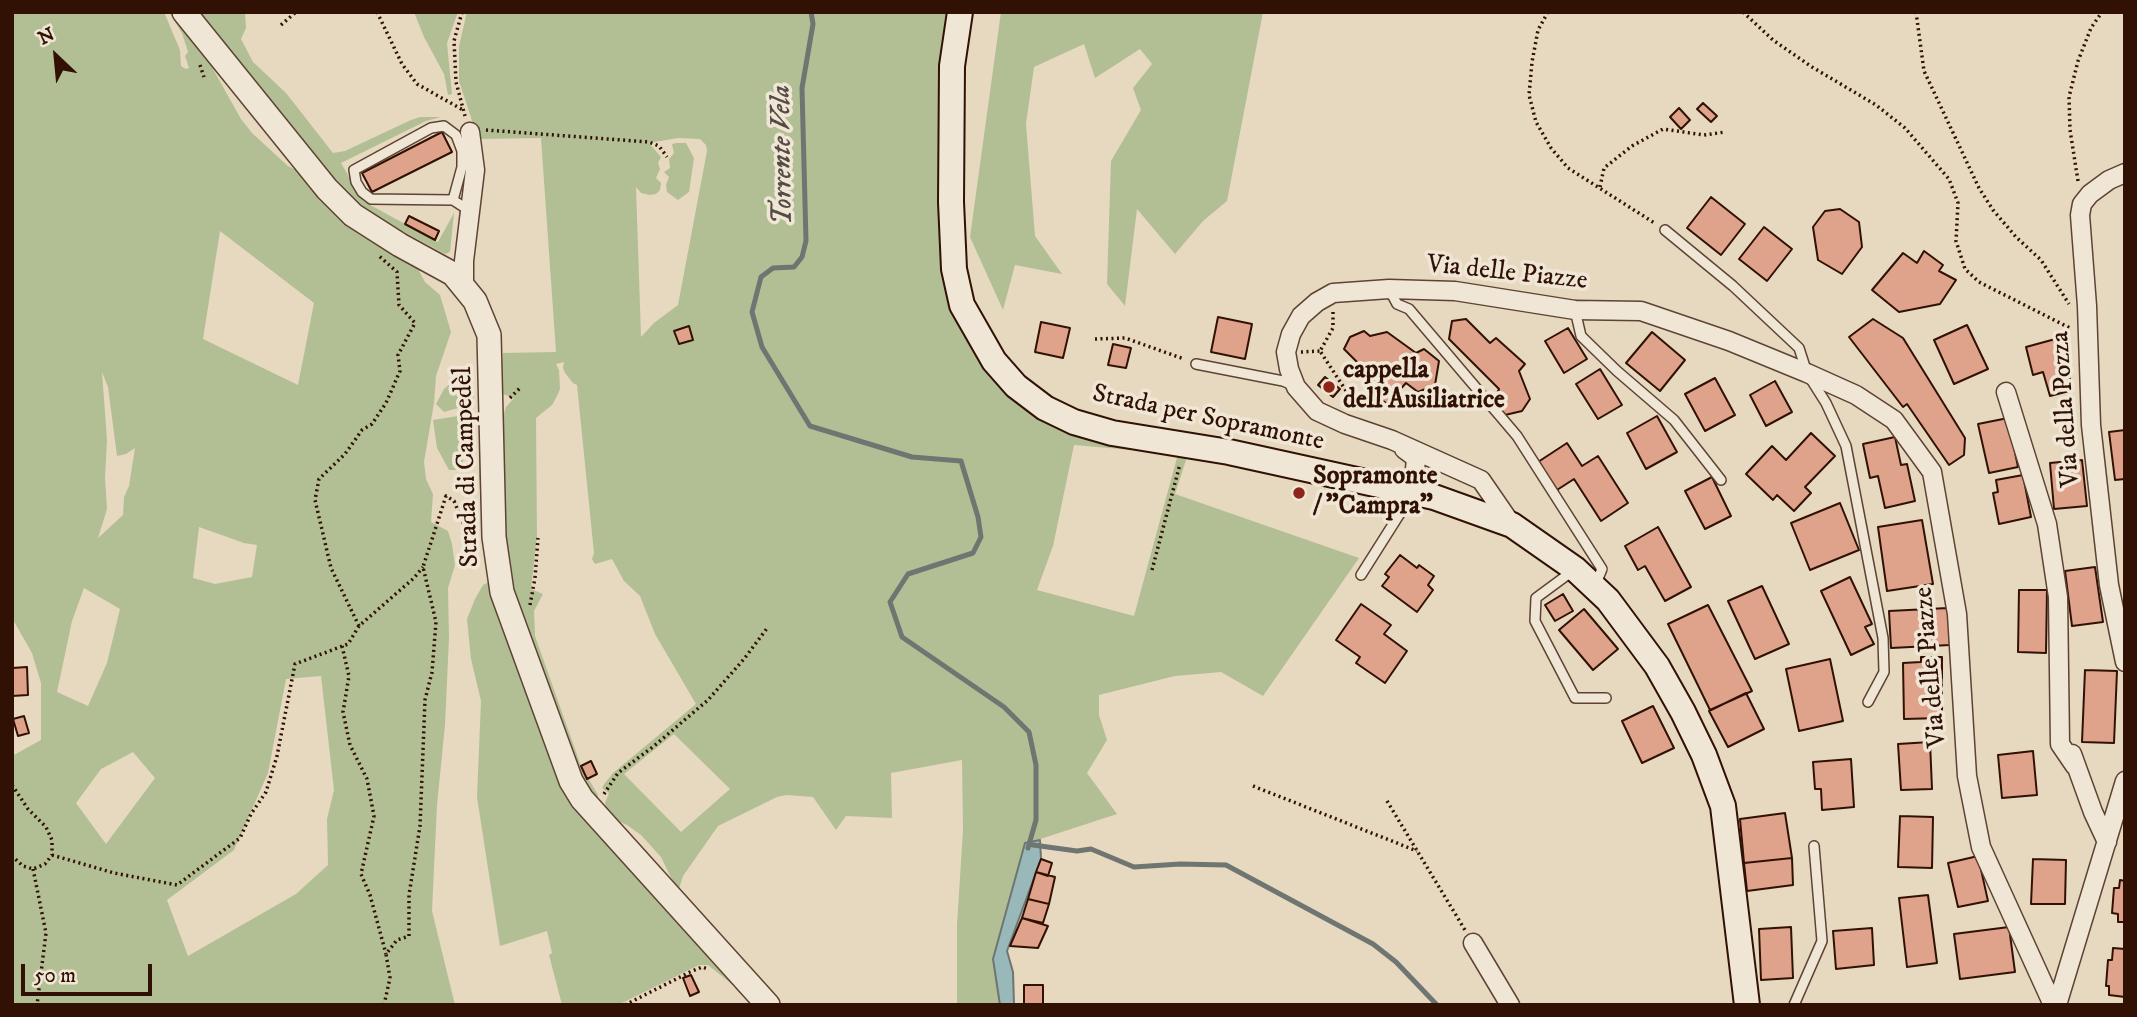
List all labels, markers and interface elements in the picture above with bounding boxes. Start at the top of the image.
north arrow [21,21,91,91]
text: N [35,23,59,50]
water label: Torrente Vela [766,85,802,225]
street label: Via delle Piazze [1425,250,1589,298]
street label: Via della Pozza [2046,330,2088,488]
place label: cappella dell'Ausiliatrice [1343,356,1505,418]
street label: Strada di Campedèl [449,366,487,568]
street label: Strada per Sopramonte [1089,379,1327,459]
marker: cappella dell'Ausiliatrice [1321,379,1337,395]
place label: Sopramonte / "Campra" [1313,462,1438,524]
marker: Sopramonte / "Campra" [1291,485,1307,501]
street label: Via delle Piazze [1909,585,1955,749]
scale bar [24,950,156,994]
text: 50 m [34,963,76,989]

